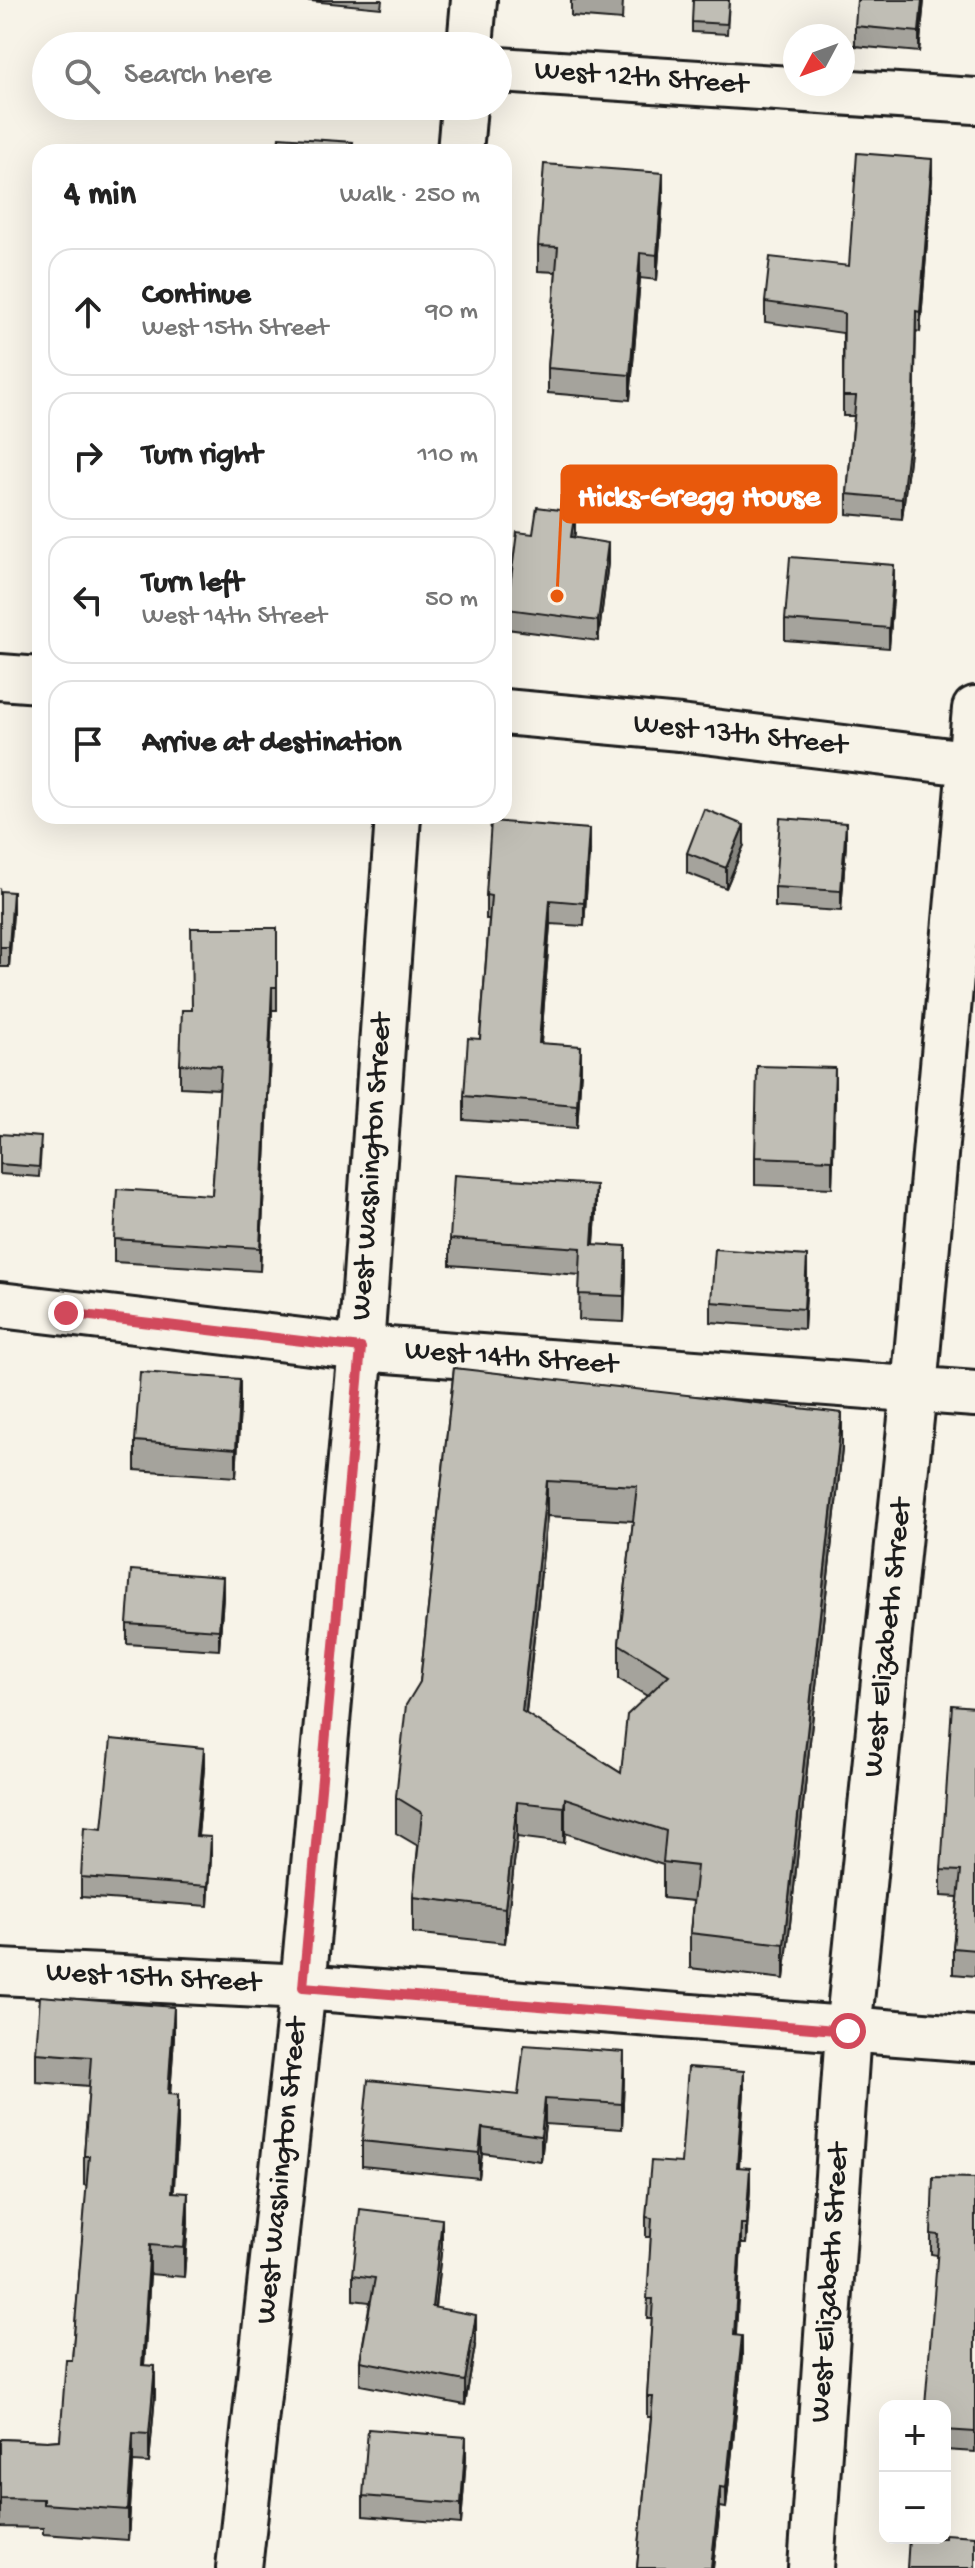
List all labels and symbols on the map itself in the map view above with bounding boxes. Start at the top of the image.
north arrow [783,24,855,96]
street label: West 12th Street [533,54,752,104]
callout: Hicks-Gregg House [562,466,836,522]
text: Hicks-Gregg House [578,480,822,518]
street label: West 13th Street [631,707,851,765]
street label: West Washington Street [345,1010,401,1322]
route end [48,1295,84,1331]
street label: West 14th Street [403,1334,621,1384]
street label: West Elizabeth Street [857,1494,921,1779]
street label: West 15th Street [45,1956,264,2002]
street label: West Washington Street [250,2013,317,2326]
route start [830,2013,866,2049]
street label: West Elizabeth Street [804,2139,858,2424]

